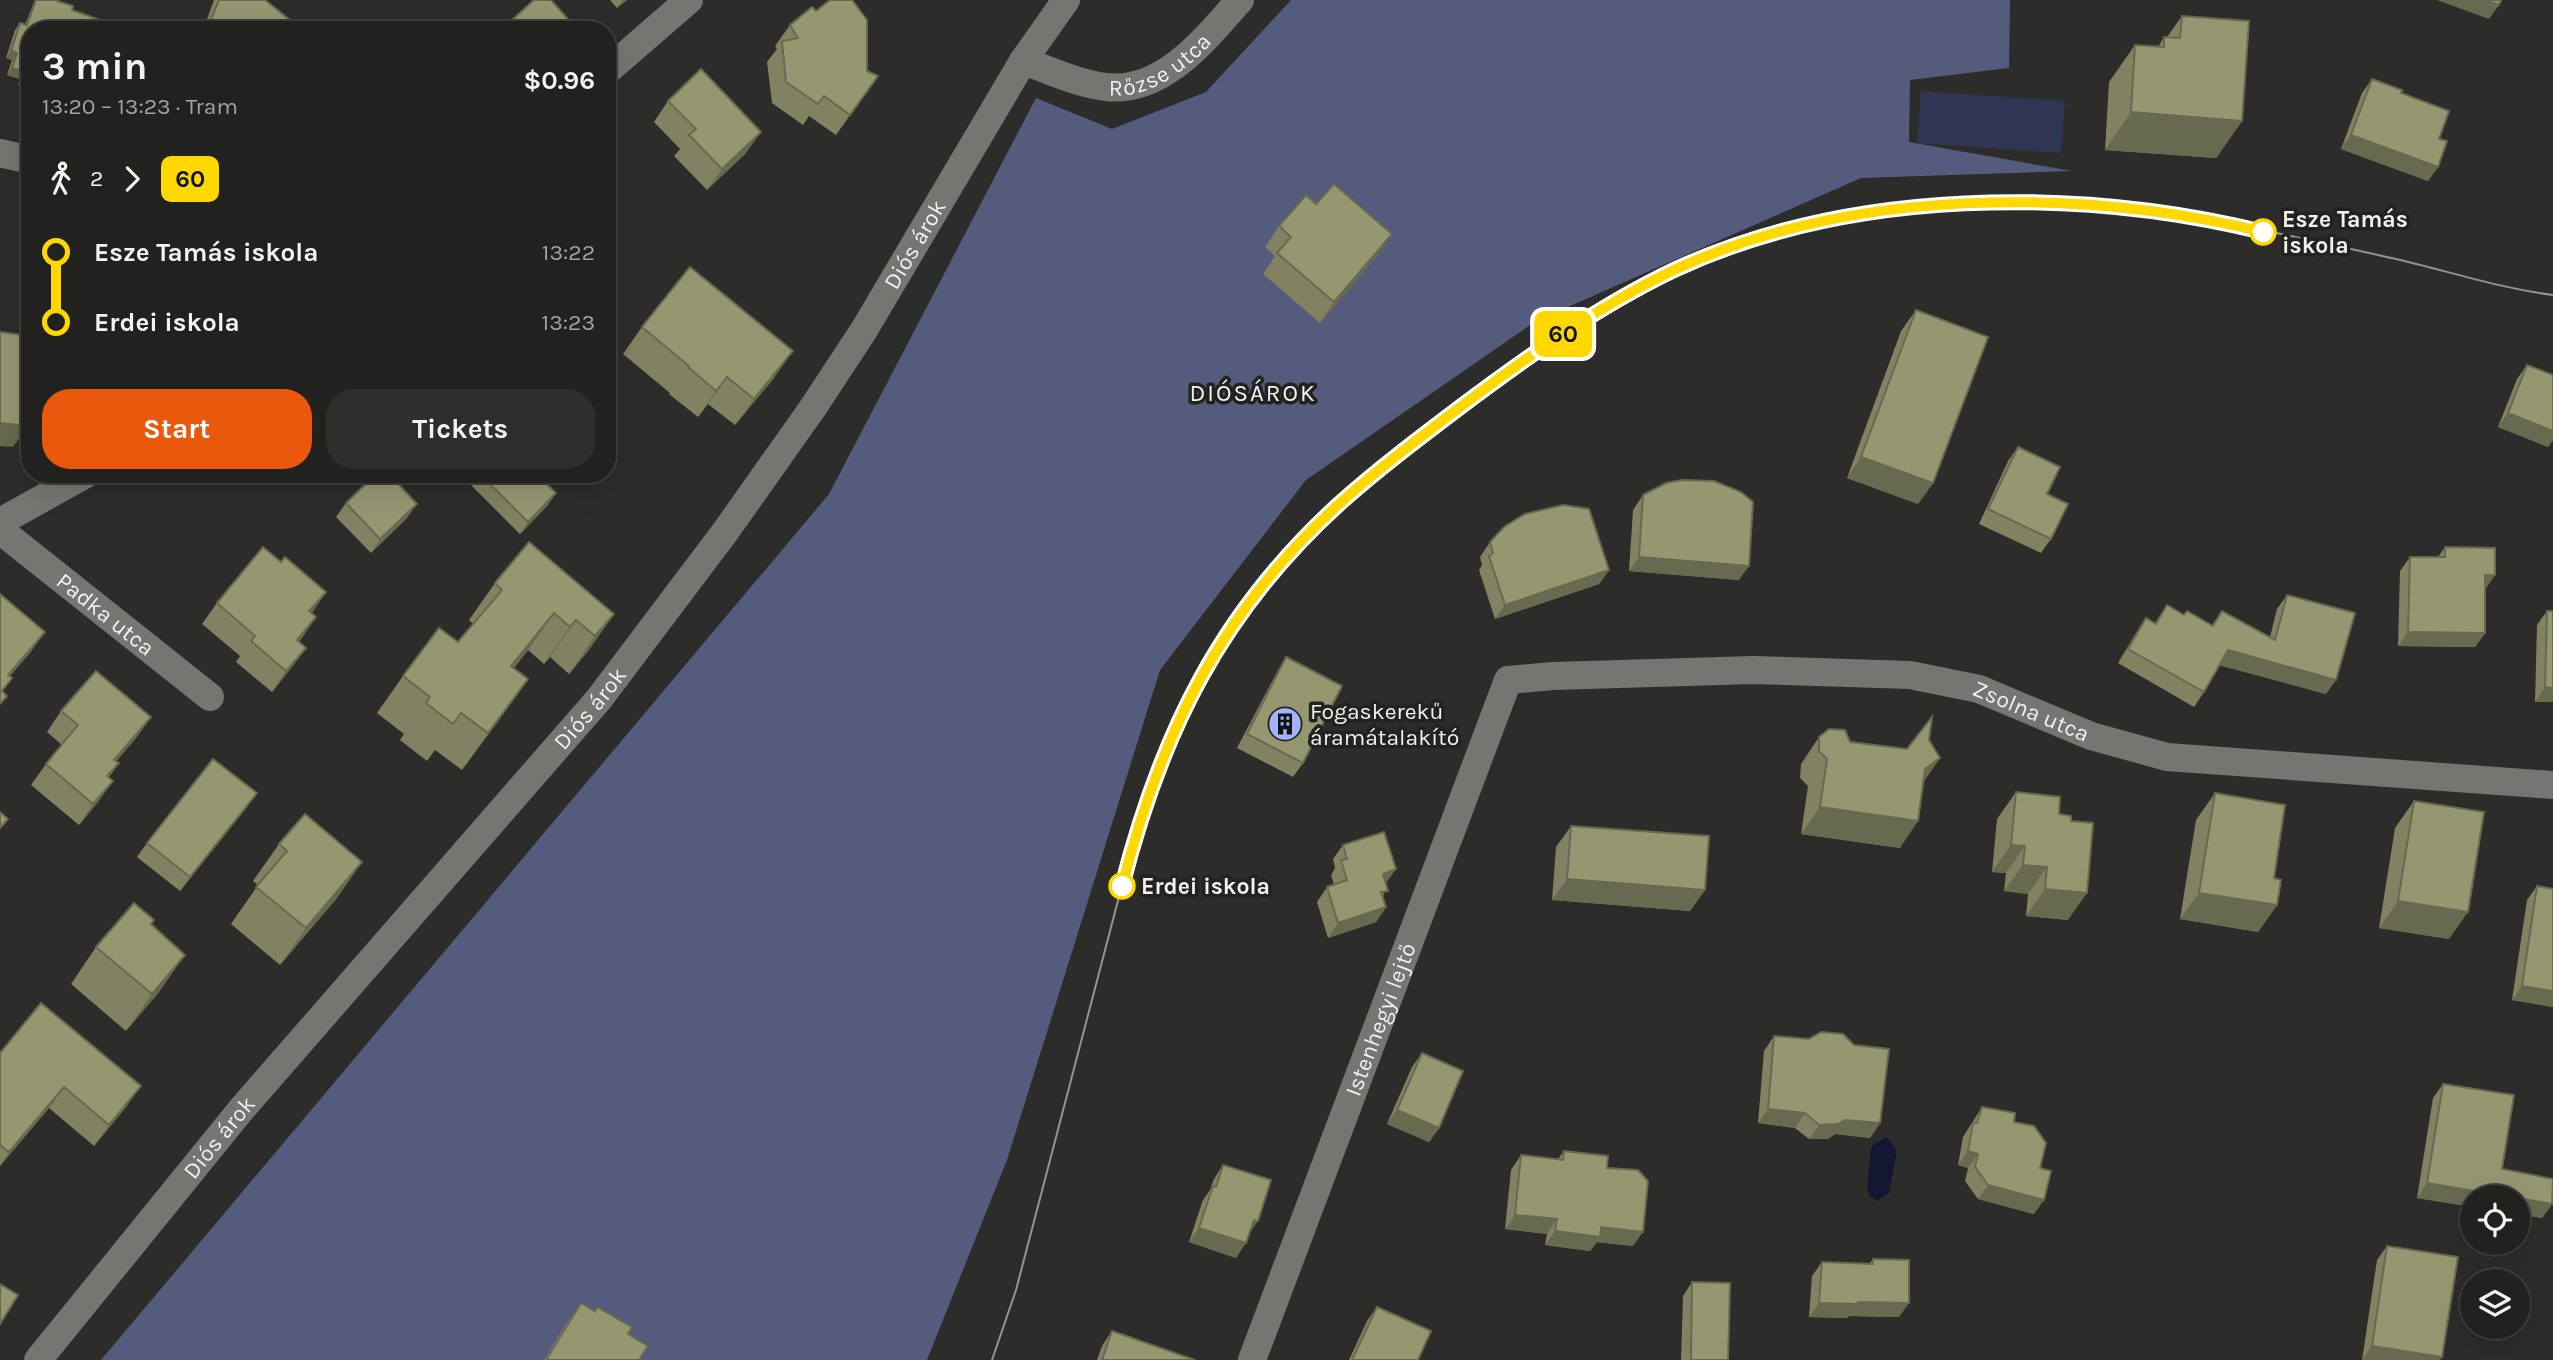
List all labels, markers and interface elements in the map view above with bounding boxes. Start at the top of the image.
street label: Rőzse utca [1109,28,1217,102]
text: 3 min [42,44,147,89]
text: $0.96 [523,65,595,96]
text: 13:20 – 13:23 · Tram [42,93,238,120]
icon: walk [42,160,80,198]
icon: forward [113,160,151,198]
text: 2 [90,165,103,192]
text: 60 [175,165,205,193]
street label: Diós árok [878,195,952,294]
place label: Esze Tamás iskola [2282,206,2408,259]
marker: Esze Tamás iskola [2250,219,2276,245]
text: Esze Tamás iskola [94,237,318,268]
text: 13:22 [542,239,595,266]
text: Erdei iskola [94,307,240,338]
text: 13:23 [542,309,595,336]
line badge: 60 [1532,311,1594,357]
text: 60 [1548,320,1578,348]
district label: DIÓSÁROK [1189,378,1317,407]
button: Start [42,389,312,469]
button: Tickets [326,389,595,469]
street label: Padka utca [51,567,160,661]
street label: Diós árok [548,662,632,755]
street label: Zsolna utca [1969,675,2093,748]
place label: Fogaskerekű áramátalakító [1310,698,1459,751]
building icon: Fogaskerekű áramátalakító [1266,705,1304,743]
marker: Erdei iskola [1109,873,1135,899]
place label: Erdei iskola [1141,873,1270,900]
street label: Istenhegyi lejtő [1340,939,1422,1100]
street label: Diós árok [178,1091,261,1184]
map controls [2460,1185,2530,1339]
button: locate [2460,1185,2530,1255]
button: layers [2460,1269,2530,1339]

